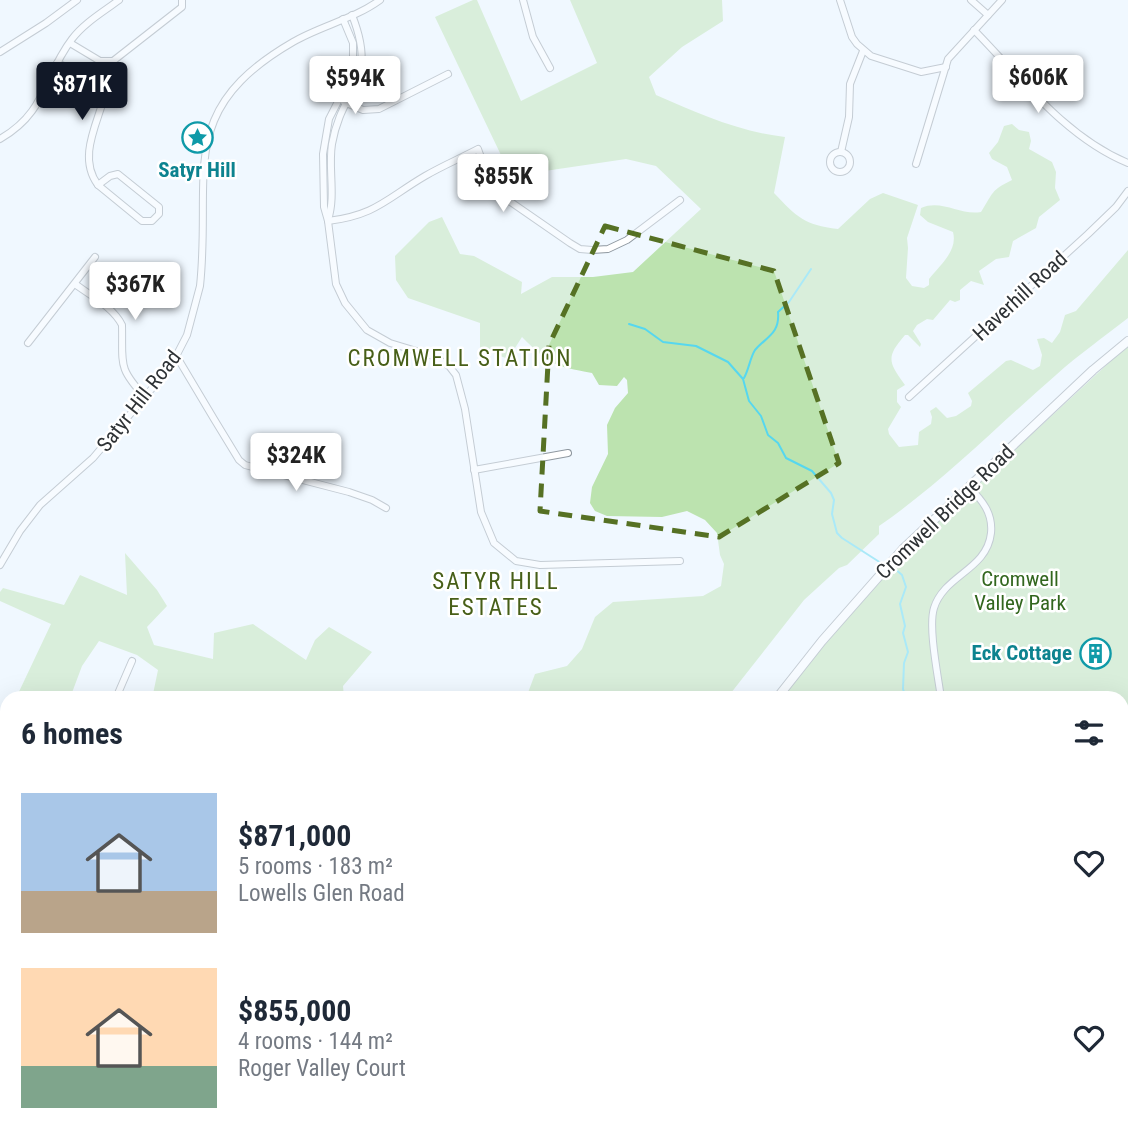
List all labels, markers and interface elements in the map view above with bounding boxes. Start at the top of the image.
pin: $606K [989,55,1087,115]
pin: $594K [306,57,404,116]
pin: $871K [33,62,131,122]
text: $606K [1008,64,1068,91]
text: $594K [325,65,385,92]
text: $871K [52,71,112,98]
place icon: Satyr Hill [180,121,214,155]
pin: $855K [454,154,552,214]
place label: Satyr Hill [158,158,236,182]
text: $855K [473,163,533,190]
street label: Haverhill Road [968,246,1072,346]
pin: $367K [86,262,184,322]
text: $367K [105,271,165,298]
district label: CROMWELL STATION [347,345,573,372]
street label: Satyr Hill Road [92,346,186,456]
pin: $324K [247,434,345,493]
street label: Cromwell Bridge Road [871,440,1019,584]
text: $324K [266,442,326,469]
park label: Cromwell Valley Park [974,567,1066,615]
district label: SATYR HILL ESTATES [432,568,560,621]
building icon: Eck Cottage [1078,636,1112,670]
place label: Eck Cottage [972,641,1072,665]
icon: filters [1070,714,1108,752]
text: 6 homes [21,716,123,751]
text: $871,000 [238,818,351,853]
icon: home [77,821,161,905]
icon: heart [1070,844,1108,882]
text: 5 rooms · 183 m² [238,853,393,880]
text: Lowells Glen Road [238,880,405,907]
text: $855,000 [238,993,351,1028]
icon: home [77,996,161,1080]
icon: heart [1070,1019,1108,1057]
text: 4 rooms · 144 m² [238,1028,393,1055]
text: Roger Valley Court [238,1055,406,1082]

